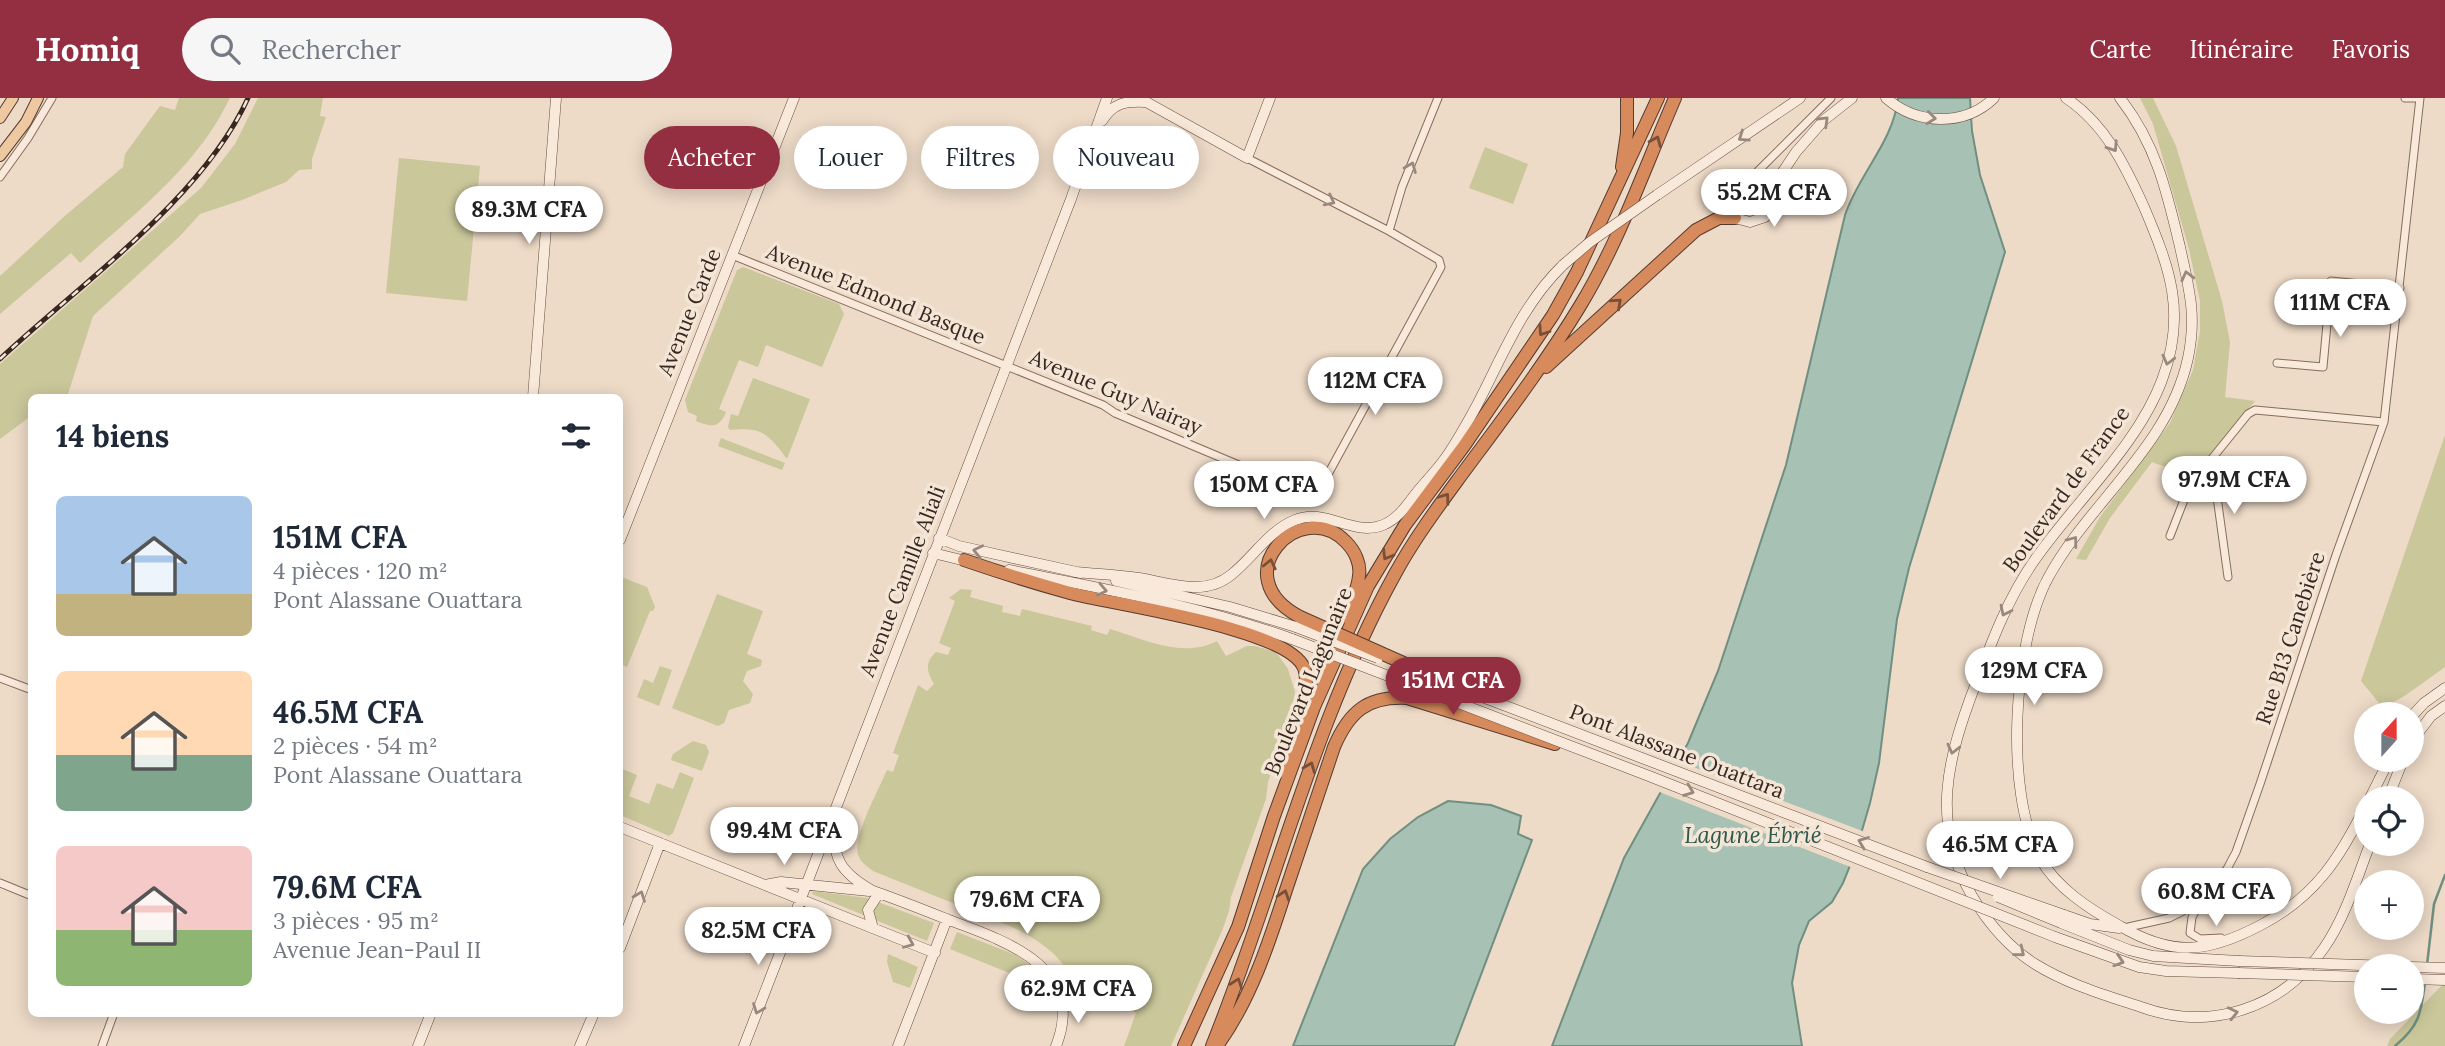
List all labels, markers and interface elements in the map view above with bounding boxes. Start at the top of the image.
search box [182,18,672,81]
text: Homiq [35,28,140,70]
icon: search [206,30,244,68]
text: Rechercher [262,33,401,66]
text: Carte [2090,34,2152,65]
text: Itinéraire [2190,34,2293,65]
text: Favoris [2331,34,2410,65]
one-way arrow [1925,110,1937,125]
one-way arrow [1816,117,1829,130]
chip: Acheter [644,126,780,189]
chip: Louer [794,126,907,189]
chip: Filtres [921,126,1039,189]
chip: Nouveau [1053,126,1199,189]
one-way arrow [1738,128,1751,141]
one-way arrow [1648,136,1662,148]
one-way arrow [2104,139,2117,152]
one-way arrow [1402,161,1416,173]
pin: 55.2M CFA [1694,170,1854,229]
text: 55.2M CFA [1717,177,1831,206]
pin: 89.3M CFA [449,186,609,246]
one-way arrow [1322,193,1335,206]
text: 89.3M CFA [471,194,587,223]
street label: Avenue Edmond Basque [762,237,990,350]
street label: Avenue Carde [651,244,727,381]
one-way arrow [2181,270,2195,282]
pin: 111M CFA [2268,280,2412,339]
text: 111M CFA [2290,287,2390,316]
one-way arrow [1609,298,1622,311]
one-way arrow [1538,323,1551,336]
street label: Avenue Guy Nairay [1025,343,1206,441]
one-way arrow [2162,354,2176,366]
pin: 112M CFA [1303,358,1447,417]
text: 112M CFA [1324,365,1426,394]
street label: Boulevard de France [1997,401,2135,577]
text: 14 biens [56,417,169,455]
icon: filters [557,417,595,455]
pin: 97.9M CFA [2154,456,2314,516]
pin: 150M CFA [1192,462,1336,521]
text: 97.9M CFA [2178,464,2290,493]
text: 150M CFA [1210,469,1318,498]
street label: Avenue Camille Aliali [853,482,951,681]
one-way arrow [1437,493,1449,506]
text: 151M CFA [273,518,407,556]
icon: home [112,524,196,608]
one-way arrow [2064,537,2077,549]
one-way arrow [972,545,984,559]
one-way arrow [1382,547,1395,560]
street label: Rue B13 Canebière [2249,548,2331,728]
text: 4 pièces · 120 m² [273,556,448,585]
one-way arrow [1262,558,1276,570]
one-way arrow [1096,581,1108,596]
street label: Boulevard Lagunaire [1258,583,1358,779]
text: Pont Alassane Ouattara [273,585,522,614]
one-way arrow [2000,604,2014,616]
pin: 129M CFA [1962,648,2106,707]
text: 129M CFA [1981,655,2087,684]
pin: 151M CFA [1381,658,1525,717]
text: 151M CFA [1402,665,1504,694]
text: 46.5M CFA [273,693,423,731]
street label: Pont Alassane Ouattara [1566,698,1788,804]
icon: home [112,699,196,783]
north arrow [2354,702,2424,772]
map controls [2354,702,2424,1024]
text: 2 pièces · 54 m² [273,731,438,760]
one-way arrow [1947,743,1962,755]
text: Pont Alassane Ouattara [273,760,522,789]
one-way arrow [1302,762,1316,774]
one-way arrow [1683,783,1695,797]
button: locate [2354,786,2424,856]
pin: 99.4M CFA [704,808,864,867]
text: 99.4M CFA [726,815,842,844]
water label: Lagune Ébrié [1684,820,1822,849]
pin: 46.5M CFA [1920,822,2080,881]
text: 46.5M CFA [1942,829,2058,858]
one-way arrow [1858,836,1870,850]
text: 79.6M CFA [273,868,421,906]
pin: 60.8M CFA [2136,868,2296,928]
button: + [2354,870,2424,940]
icon: home [112,874,196,958]
pin: 79.6M CFA [947,876,1107,936]
text: 60.8M CFA [2157,876,2275,905]
text: 79.6M CFA [970,884,1084,913]
one-way arrow [1276,889,1291,901]
one-way arrow [631,890,645,902]
text: 3 pièces · 95 m² [273,906,439,935]
pin: 82.5M CFA [678,908,838,967]
text: 82.5M CFA [701,915,815,944]
one-way arrow [902,934,914,948]
text: Avenue Jean-Paul II [273,935,481,964]
one-way arrow [2012,944,2024,957]
one-way arrow [2112,953,2125,967]
button: − [2354,954,2424,1024]
pin: 62.9M CFA [998,965,1158,1025]
text: 62.9M CFA [1020,973,1136,1002]
one-way arrow [1229,977,1243,989]
one-way arrow [753,1002,767,1014]
one-way arrow [2227,1006,2239,1021]

